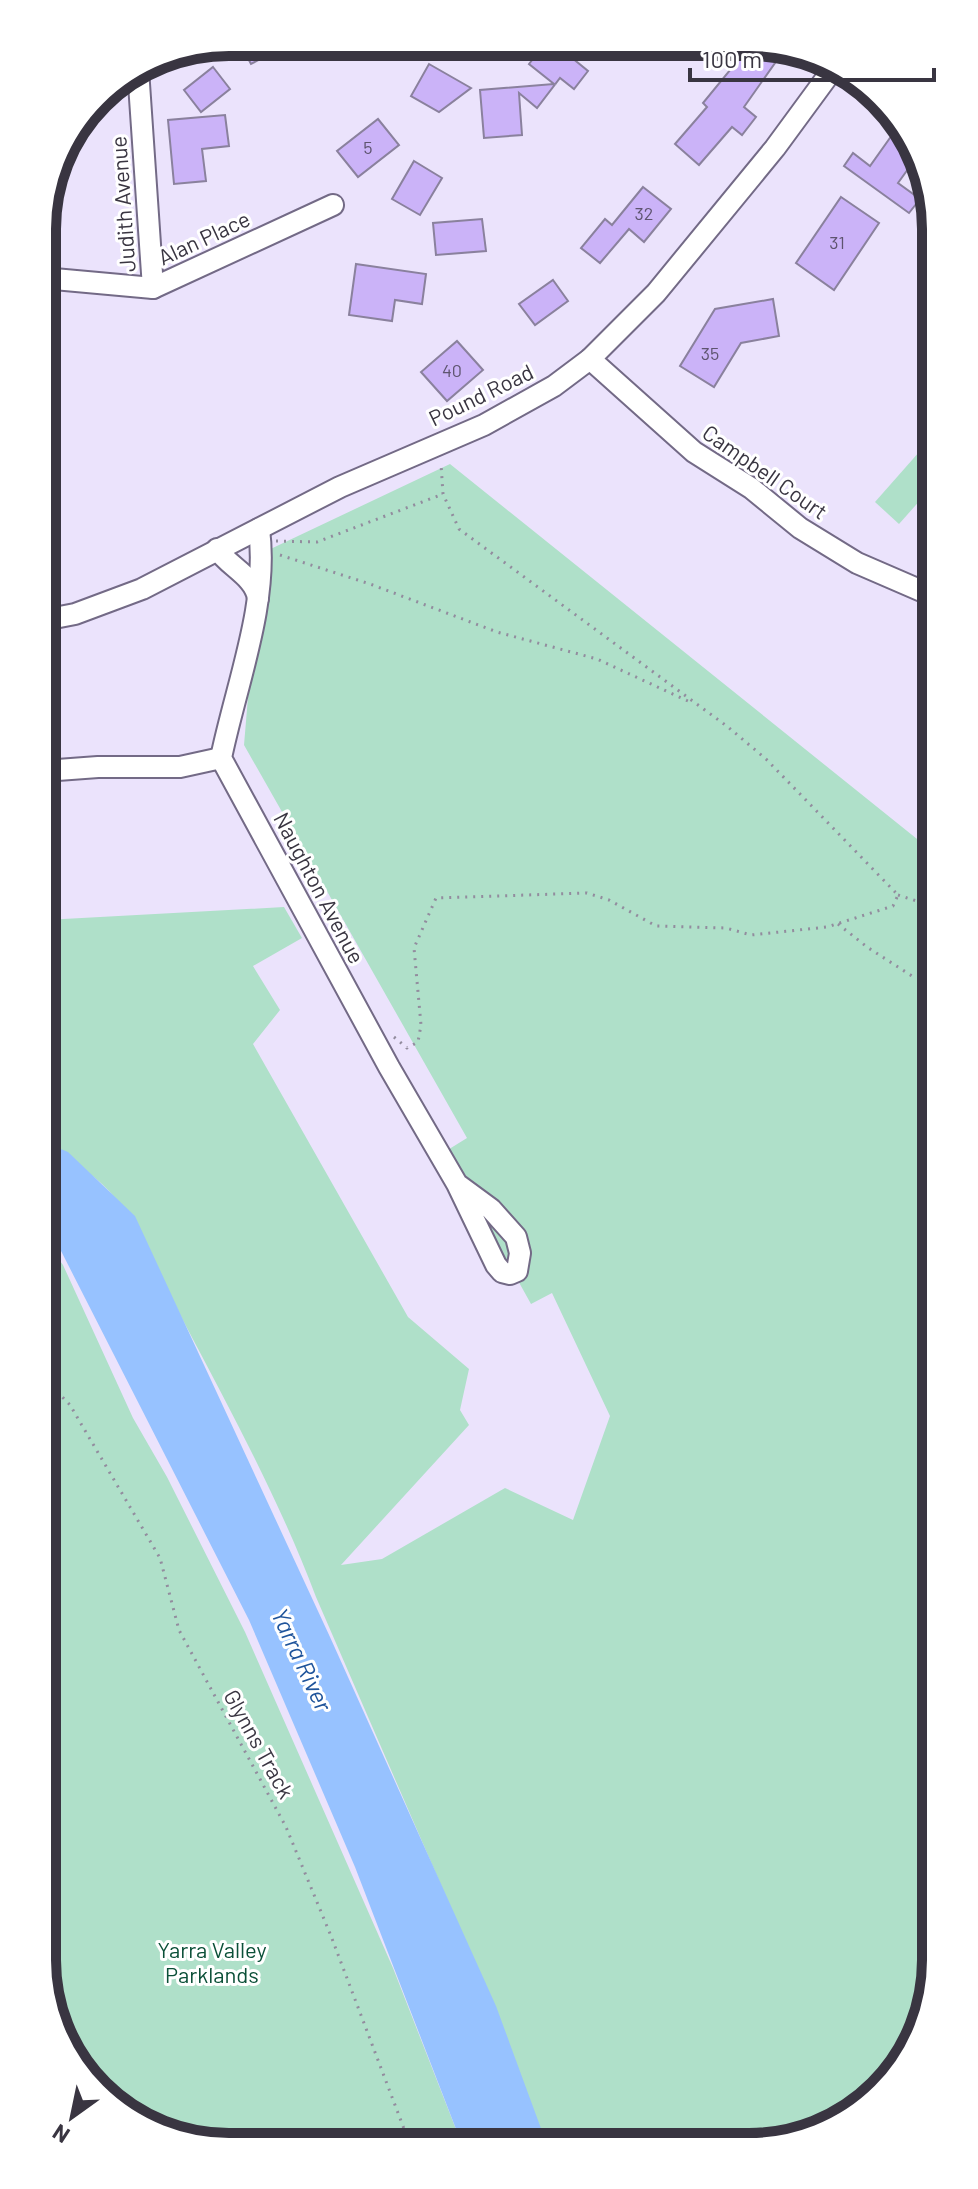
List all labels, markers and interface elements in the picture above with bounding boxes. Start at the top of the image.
scale bar [690,32,934,82]
text: 100 m [702,44,762,73]
street label: Judith Avenue [104,135,140,273]
house number: 5 [363,136,373,158]
house number: 32 [635,202,653,224]
street label: Alan Place [154,205,254,270]
house number: 31 [829,231,845,253]
house number: 35 [701,342,719,364]
street label: Pound Road [424,358,537,431]
house number: 40 [442,359,462,381]
street label: Campbell Court [698,419,833,524]
street label: Naughton Avenue [269,808,371,968]
water label: Yarra River [266,1603,339,1717]
street label: Glynns Track [219,1685,300,1802]
park label: Yarra Valley Parklands [157,1936,267,1987]
north arrow [32,2077,112,2157]
text: N [47,2120,74,2150]

